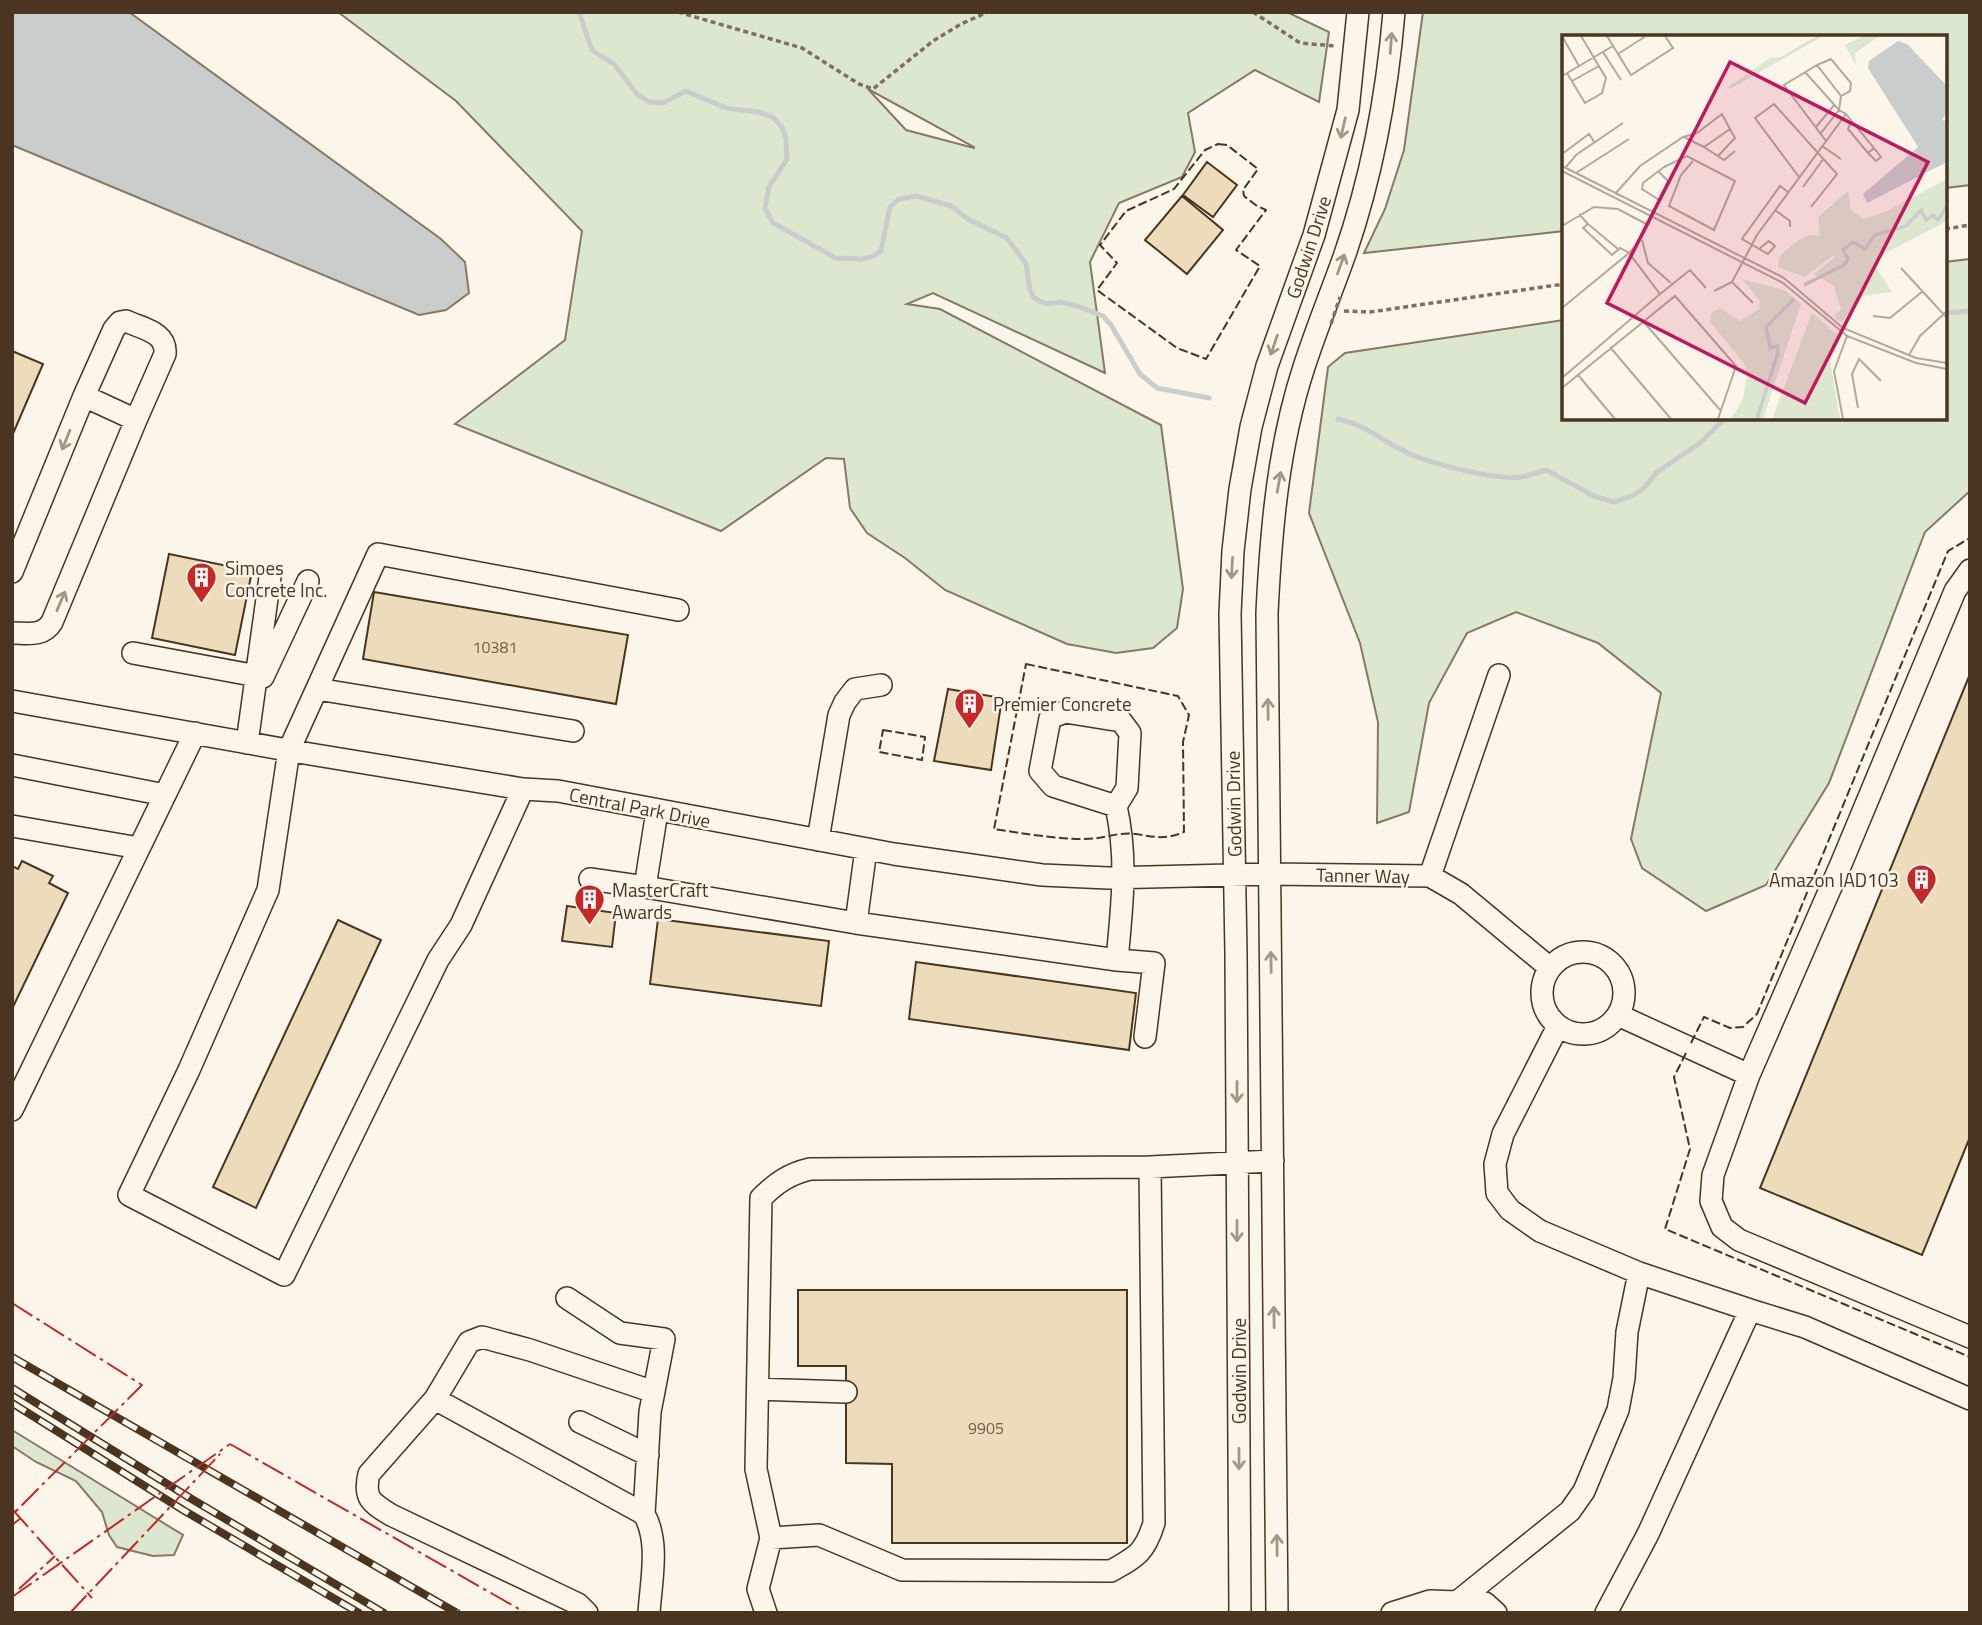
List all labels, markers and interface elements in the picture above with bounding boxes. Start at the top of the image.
one-way arrow [1385,32,1398,55]
inset map [1562,35,1947,420]
one-way arrow [1336,117,1349,139]
street label: Godwin Drive [1278,192,1338,302]
one-way arrow [1336,254,1348,276]
one-way arrow [1267,333,1279,355]
one-way arrow [58,429,71,450]
one-way arrow [1272,472,1286,494]
place label: Simoes Concrete Inc. [225,553,327,604]
one-way arrow [1226,556,1239,579]
building icon: Simoes Concrete Inc. [185,561,219,605]
one-way arrow [56,591,69,612]
house number: 10381 [473,635,517,659]
building icon: Premier Concrete [953,686,987,730]
place label: Premier Concrete [993,689,1132,718]
one-way arrow [1261,698,1275,721]
street label: Godwin Drive [1218,751,1248,857]
street label: Central Park Drive [567,779,713,835]
street label: Tanner Way [1316,860,1410,890]
building icon: Amazon IAD103 [1905,862,1939,906]
place label: Amazon IAD103 [1769,865,1899,894]
place label: MasterCraft Awards [612,875,709,926]
building icon: MasterCraft Awards [572,883,606,927]
one-way arrow [1264,951,1278,974]
one-way arrow [1230,1080,1244,1103]
one-way arrow [1231,1219,1244,1242]
one-way arrow [1268,1306,1281,1329]
street label: Godwin Drive [1224,1318,1253,1424]
house number: 9905 [968,1416,1004,1440]
one-way arrow [1232,1447,1246,1470]
one-way arrow [1270,1533,1284,1556]

